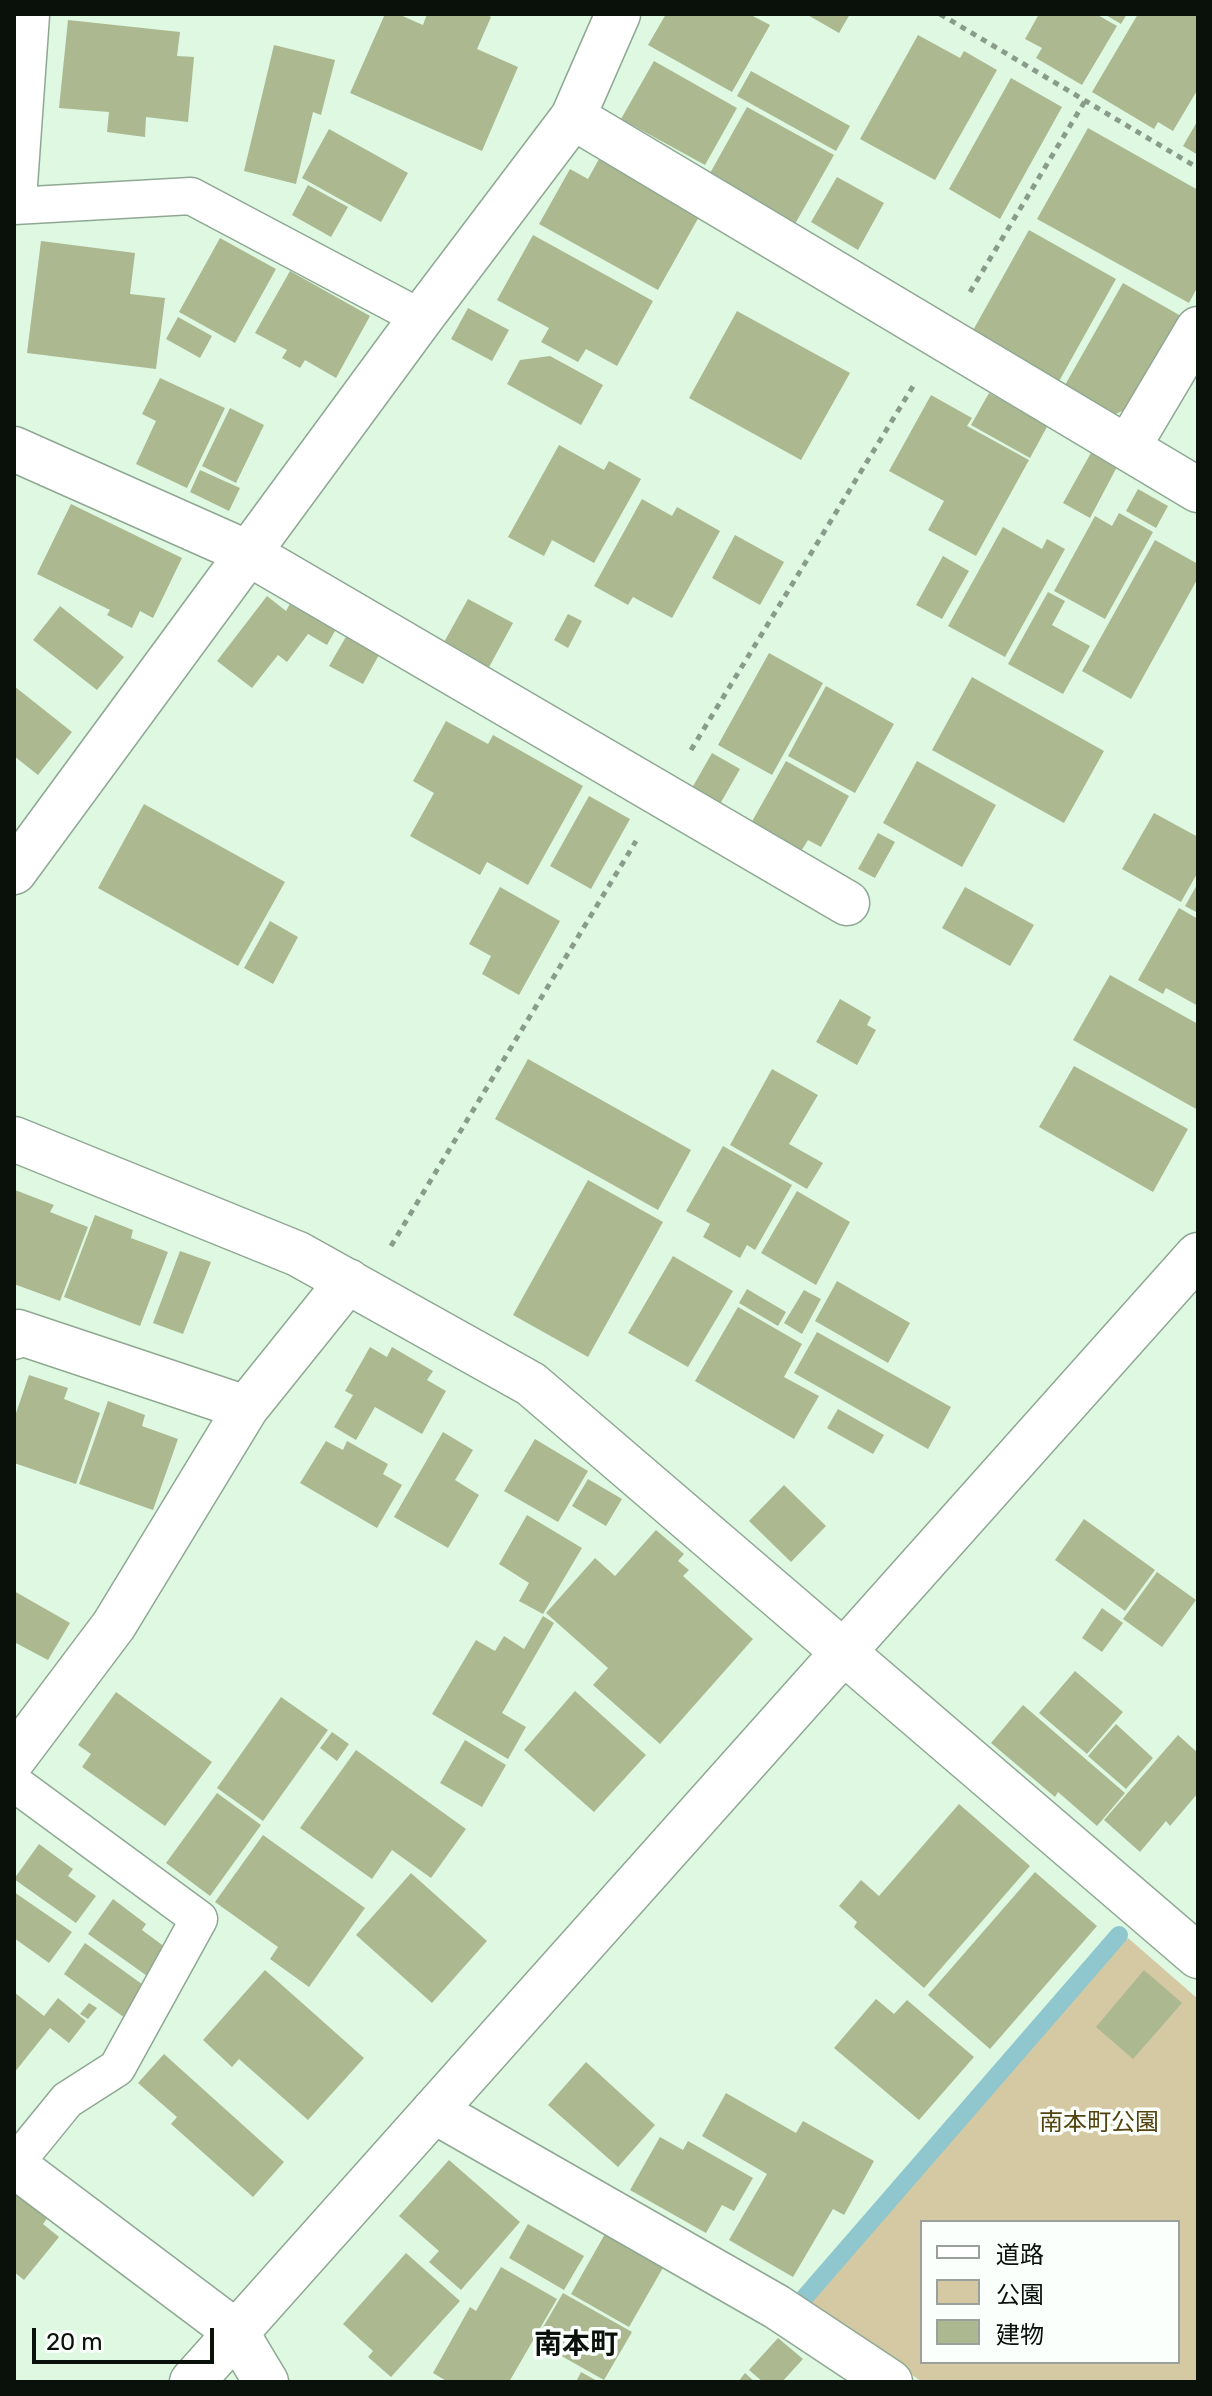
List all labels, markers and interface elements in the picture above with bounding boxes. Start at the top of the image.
park label: 南本町公園 [1039,2109,1159,2137]
legend [920,2220,1180,2364]
text: 道路 [996,2241,1044,2269]
text: 公園 [996,2281,1044,2309]
scale bar [36,2312,218,2362]
text: 建物 [996,2321,1044,2349]
text: 20 m [46,2328,103,2356]
district label: 南本町 [534,2328,618,2362]

